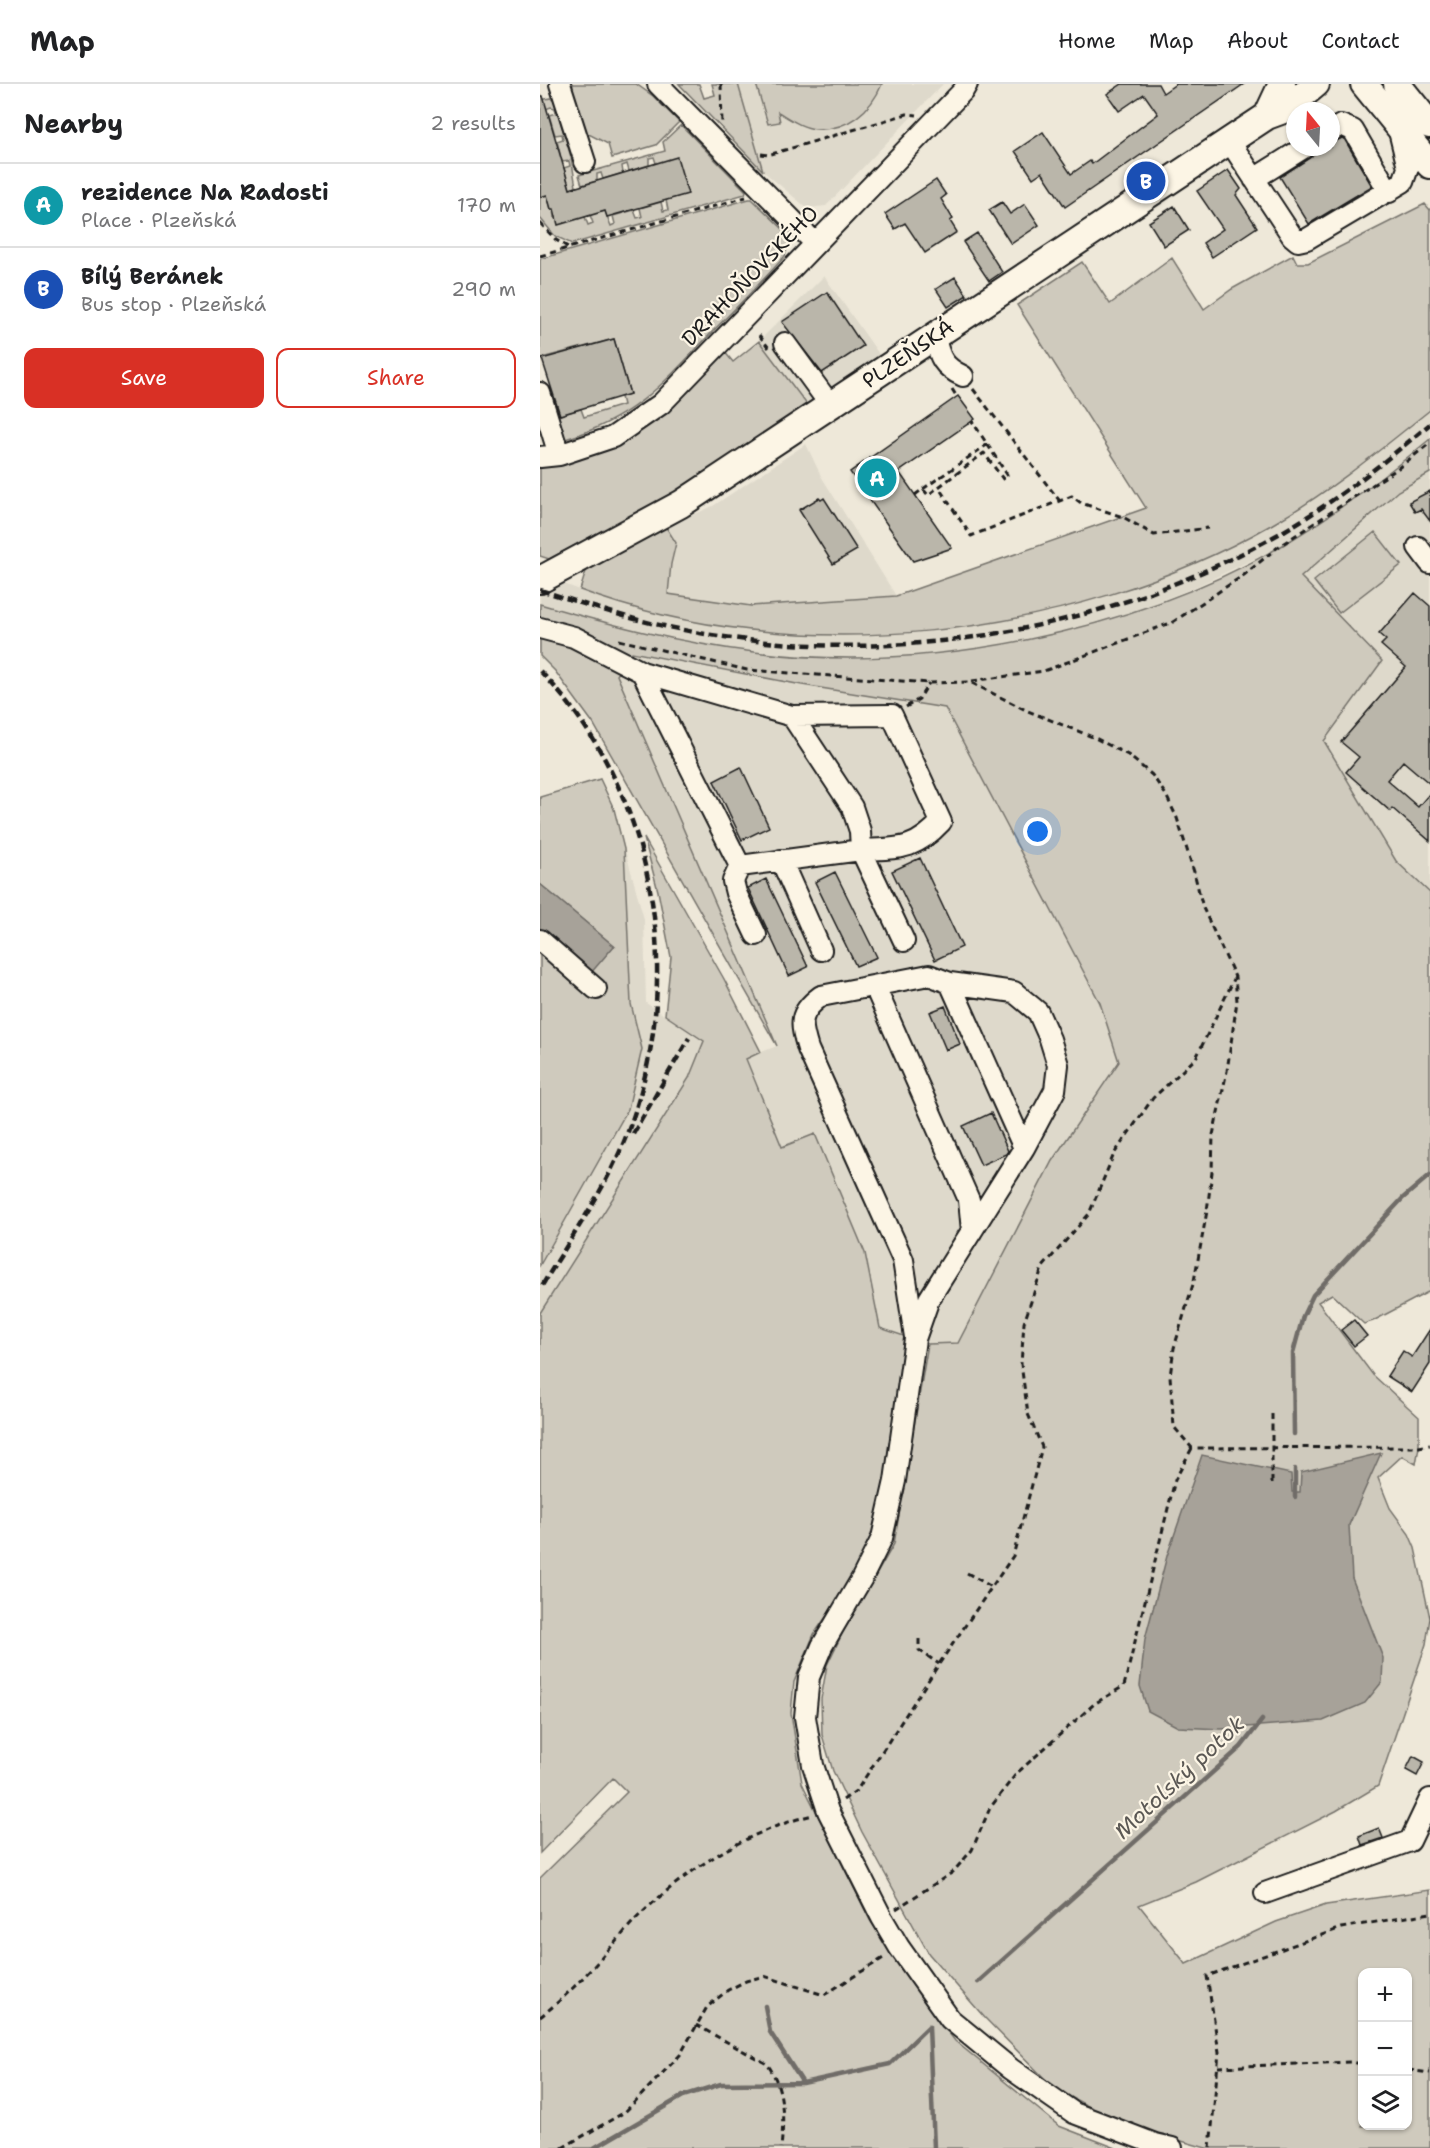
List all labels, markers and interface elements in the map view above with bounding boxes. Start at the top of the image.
text: Map [30,22,95,60]
text: Home [1058,27,1116,55]
text: Map [1149,27,1194,55]
text: About [1227,27,1288,55]
text: Contact [1321,27,1400,55]
north arrow [1286,102,1340,156]
text: Nearby [24,106,123,141]
text: 2 results [430,110,516,136]
pin: B [1126,158,1166,204]
text: rezidence Na Radosti [81,178,329,207]
text: A [36,192,51,218]
text: 170 m [457,192,516,218]
street label: DRAHOŇOVSKÉHO [675,199,824,352]
text: Place · Plzeňská [81,207,236,233]
text: Bílý Beránek [81,262,224,291]
text: B [37,276,50,302]
text: 290 m [451,276,516,302]
text: Bus stop · Plzeňská [81,291,266,317]
street label: PLZEŇSKÁ [856,312,959,395]
button: Save [24,348,264,408]
button: Share [276,348,516,408]
pin: A [858,456,896,500]
your location [1023,817,1052,846]
water label: Motolský potok [1108,1709,1251,1845]
map controls [1358,1968,1412,2130]
button: + [1358,1968,1412,2022]
button: − [1358,2022,1412,2076]
button: layers [1358,2076,1412,2130]

